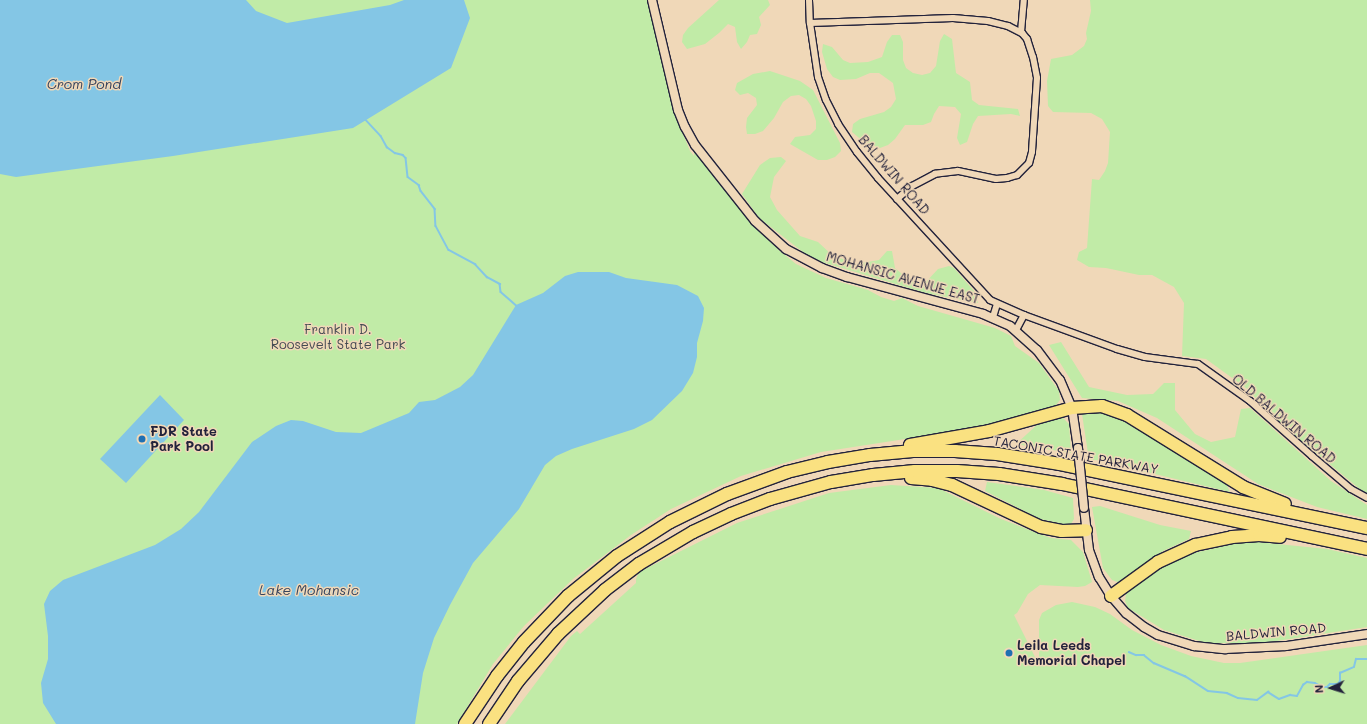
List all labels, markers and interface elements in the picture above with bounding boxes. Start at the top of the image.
water label: Crom Pond [47,76,121,92]
street label: BALDWIN ROAD [855,132,933,218]
street label: MOHANSIC AVENUE EAST [825,249,981,307]
park label: Franklin D. Roosevelt State Park [271,322,405,353]
street label: OLD BALDWIN ROAD [1229,371,1339,467]
place label: FDR State Park Pool [150,424,217,455]
street label: TACONIC STATE PARKWAY [992,433,1160,477]
marker: FDR State Park Pool [137,434,147,444]
water label: Lake Mohansic [259,582,359,598]
street label: BALDWIN ROAD [1225,620,1327,644]
place label: Leila Leeds Memorial Chapel [1017,638,1125,669]
marker: Leila Leeds Memorial Chapel [1004,648,1014,658]
north arrow [1311,668,1351,708]
text: N [1311,684,1326,694]

